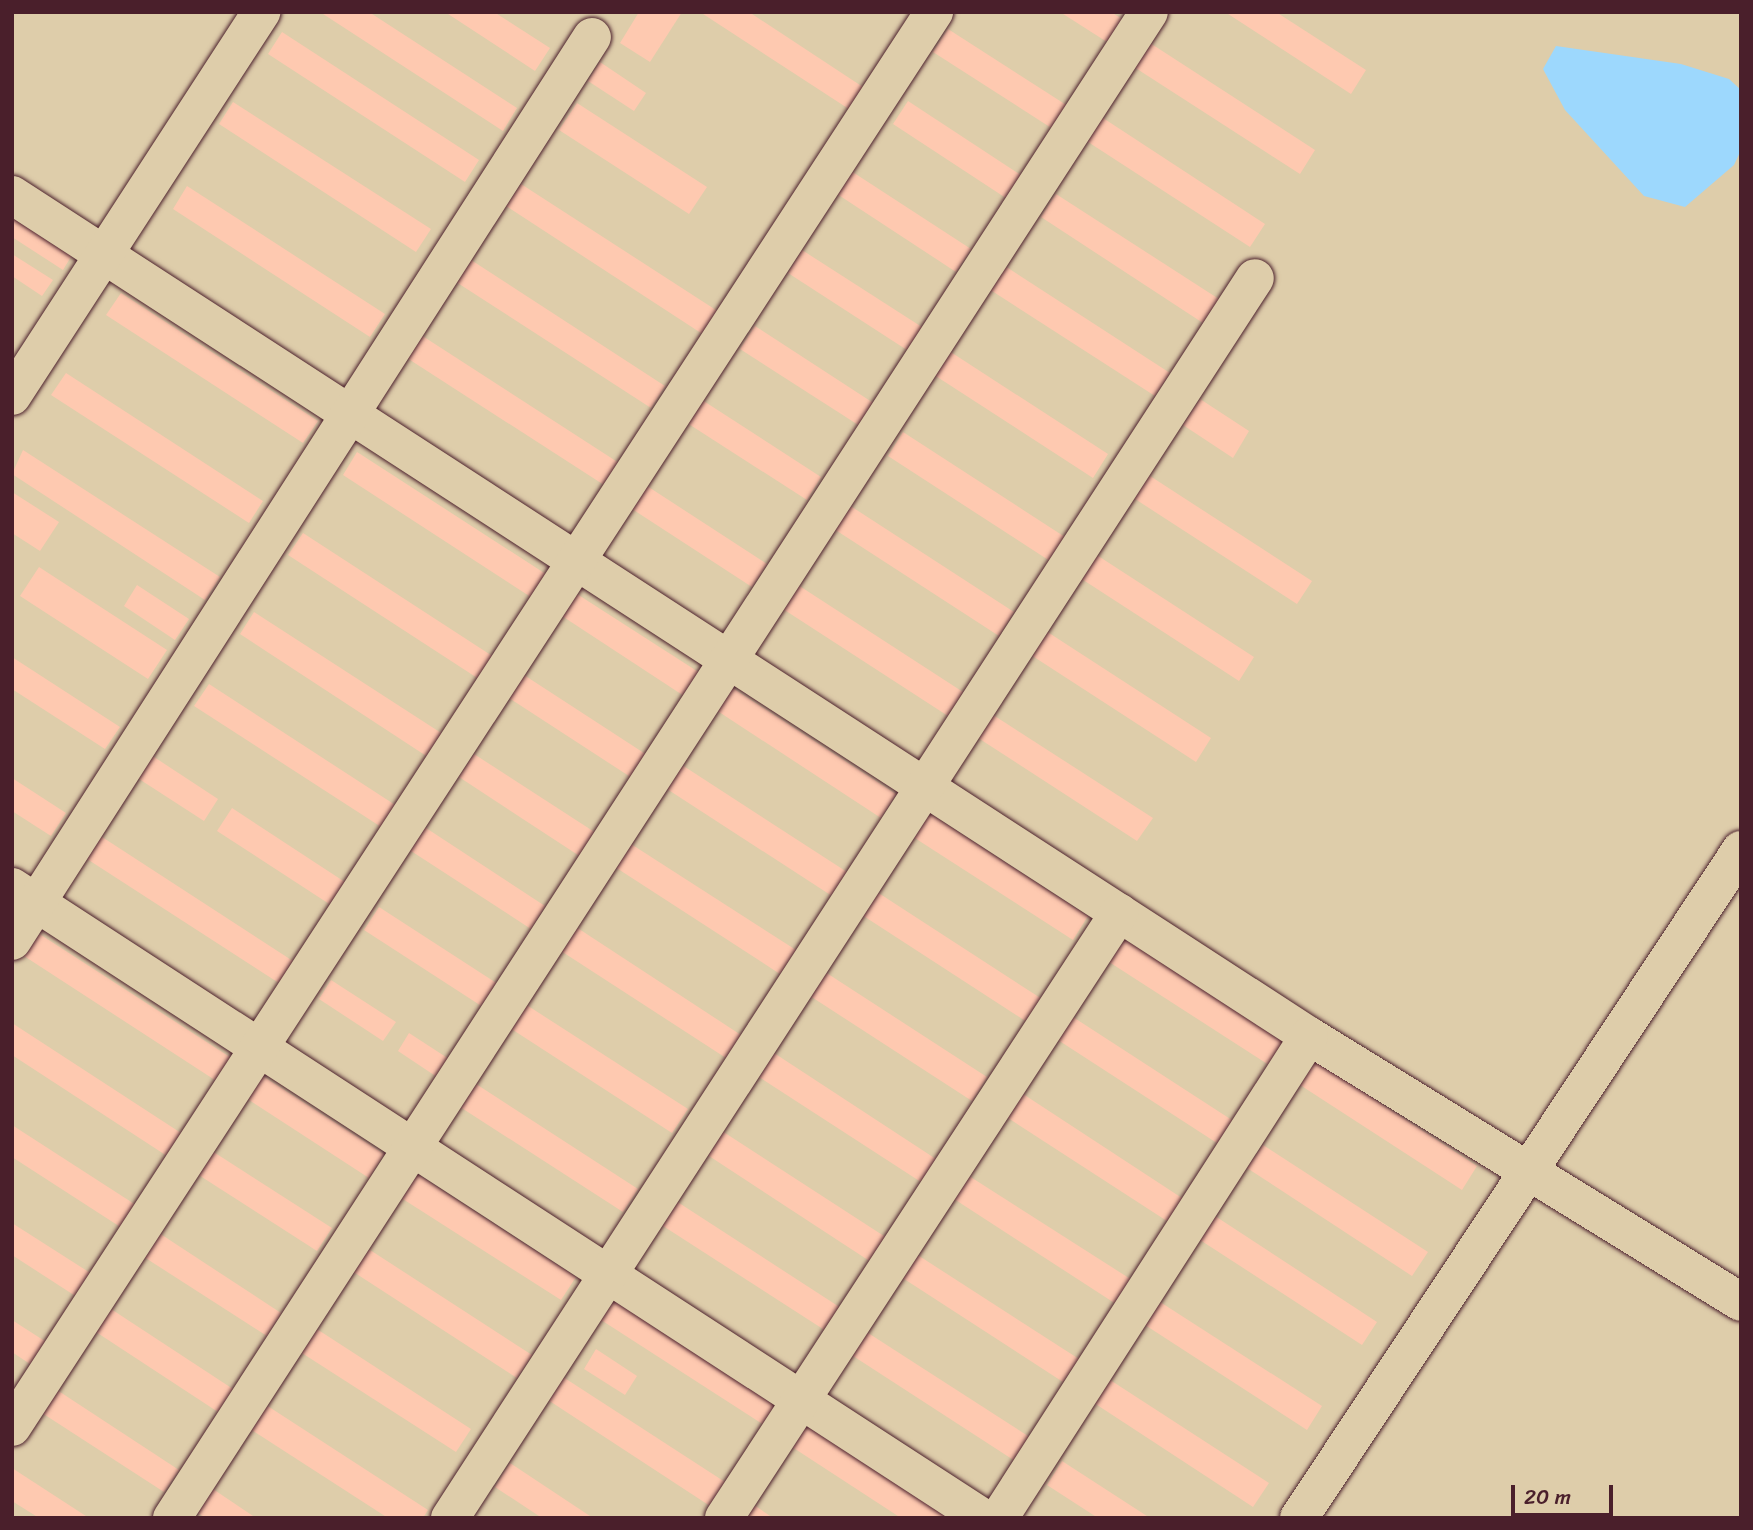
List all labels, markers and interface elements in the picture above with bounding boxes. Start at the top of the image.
scale bar [1515,1470,1616,1514]
text: 20 m [1524,1478,1571,1516]

